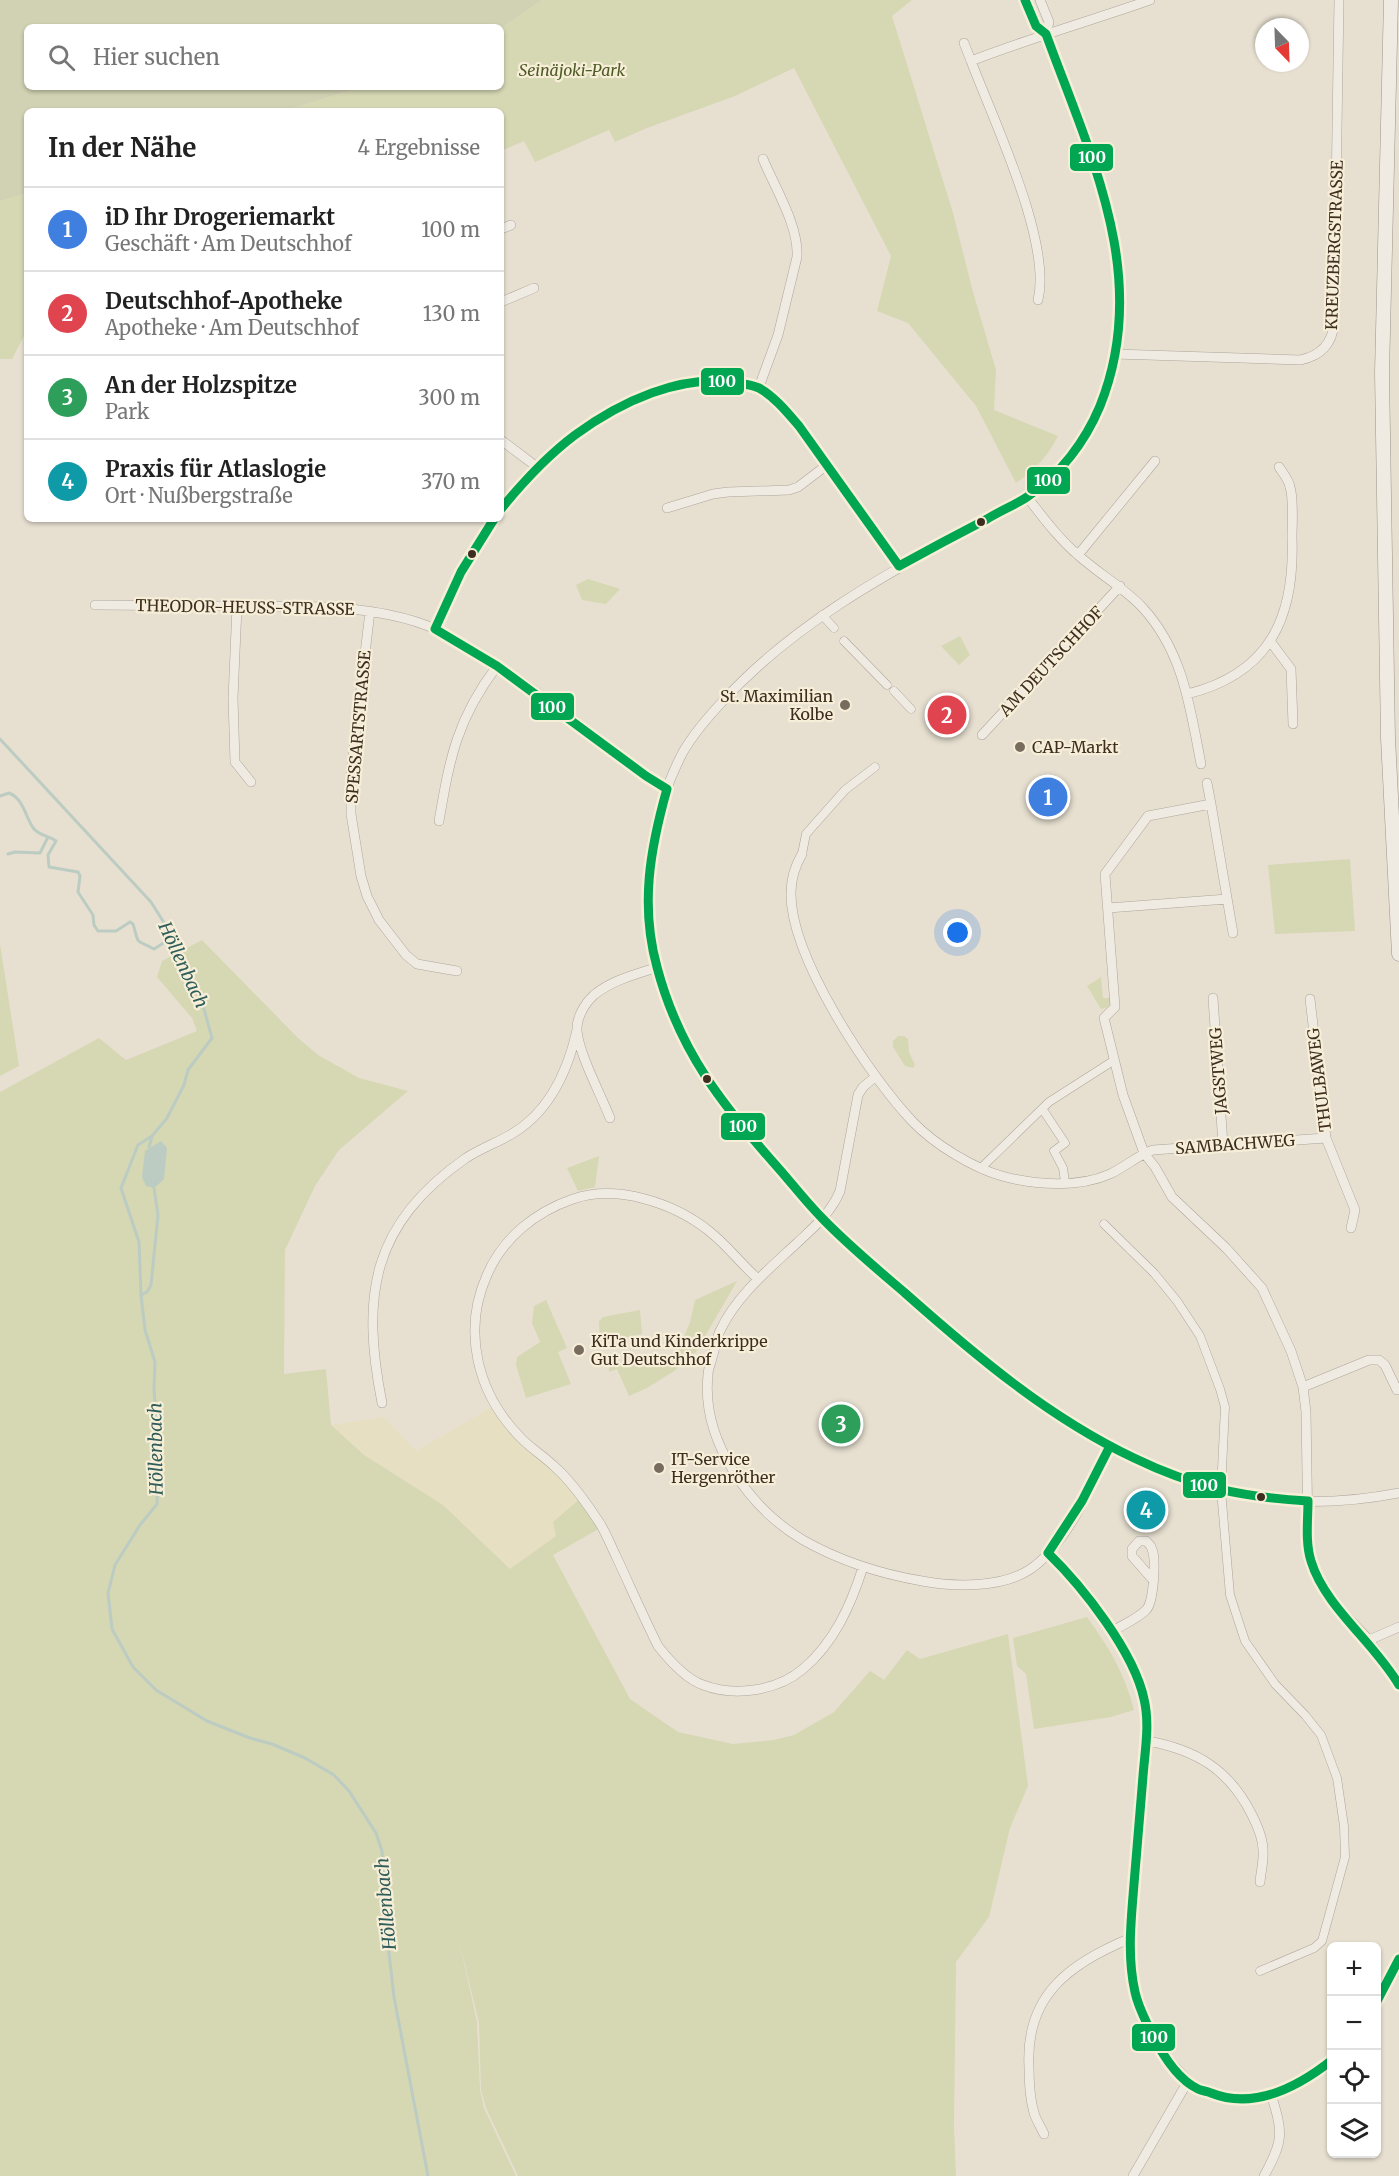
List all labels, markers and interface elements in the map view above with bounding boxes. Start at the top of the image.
north arrow [1255,18,1309,72]
search box [24,24,504,90]
icon: search [45,41,78,74]
text: Hier suchen [93,43,220,71]
park label: Seinäjoki-Park [519,60,625,80]
text: In der Nähe [48,131,196,164]
text: 4 Ergebnisse [358,135,480,160]
line badge: 100 [1069,143,1114,172]
text: 100 [1078,147,1106,167]
street label: KREUZBERGSTRASSE [1321,159,1347,330]
text: iD Ihr Drogeriemarkt [105,203,335,231]
text: 1 [63,217,72,242]
text: 100 m [421,217,480,242]
text: Geschäft · Am Deutschhof [105,231,351,256]
text: Deutschhof-Apotheke [105,287,343,315]
text: 2 [62,301,73,326]
text: 130 m [423,301,480,326]
text: Apotheke · Am Deutschhof [105,315,359,340]
line badge: 100 [700,367,745,396]
text: An der Holzspitze [105,371,297,399]
text: 100 [708,371,736,391]
text: 3 [62,385,73,410]
text: 300 m [418,385,480,410]
text: Park [105,399,149,424]
text: Praxis für Atlaslogie [105,455,326,483]
line badge: 100 [1026,466,1071,495]
text: 4 [61,469,74,494]
text: 370 m [421,469,480,494]
text: 100 [1034,470,1062,490]
text: Ort · Nußbergstraße [105,483,293,508]
unlabelled marker [975,516,987,528]
unlabelled marker [466,548,478,560]
street label: THEODOR-HEUSS-STRASSE [135,595,356,619]
street label: AM DEUTSCHHOF [994,602,1107,721]
street label: SPESSARTSTRASSE [341,649,375,804]
place label: St. Maximilian Kolbe [720,686,833,724]
line badge: 100 [530,692,575,721]
pin: 2 [928,692,966,738]
text: 100 [538,697,566,717]
marker: St. Maximilian Kolbe [838,698,852,712]
place label: CAP-Markt [1032,737,1119,757]
marker: CAP-Markt [1013,740,1027,754]
pin: 1 [1028,774,1068,820]
water label: Höllenbach [153,917,213,1012]
your location [943,918,972,947]
street label: JAGSTWEG [1205,1027,1231,1116]
street label: THULBAWEG [1303,1027,1335,1133]
unlabelled marker [701,1073,713,1085]
line badge: 100 [720,1112,766,1141]
text: 100 [729,1116,757,1136]
street label: SAMBACHWEG [1174,1130,1296,1158]
place label: KiTa und Kinderkrippe Gut Deutschhof [591,1331,768,1369]
marker: KiTa und Kinderkrippe Gut Deutschhof [572,1343,586,1357]
pin: 3 [822,1402,860,1446]
water label: Höllenbach [143,1403,168,1496]
place label: IT-Service Hergenröther [671,1449,776,1487]
marker: IT-Service Hergenröther [652,1461,666,1475]
line badge: 100 [1182,1471,1227,1499]
text: 100 [1190,1475,1218,1495]
pin: 4 [1126,1488,1166,1532]
unlabelled marker [1255,1491,1267,1503]
water label: Höllenbach [370,1857,401,1952]
map controls [1327,1942,1381,2158]
button: + [1327,1942,1381,1996]
button: − [1327,1996,1381,2050]
line badge: 100 [1131,2023,1176,2052]
text: 100 [1140,2027,1168,2047]
button: locate [1327,2050,1381,2104]
button: layers [1327,2104,1381,2158]

